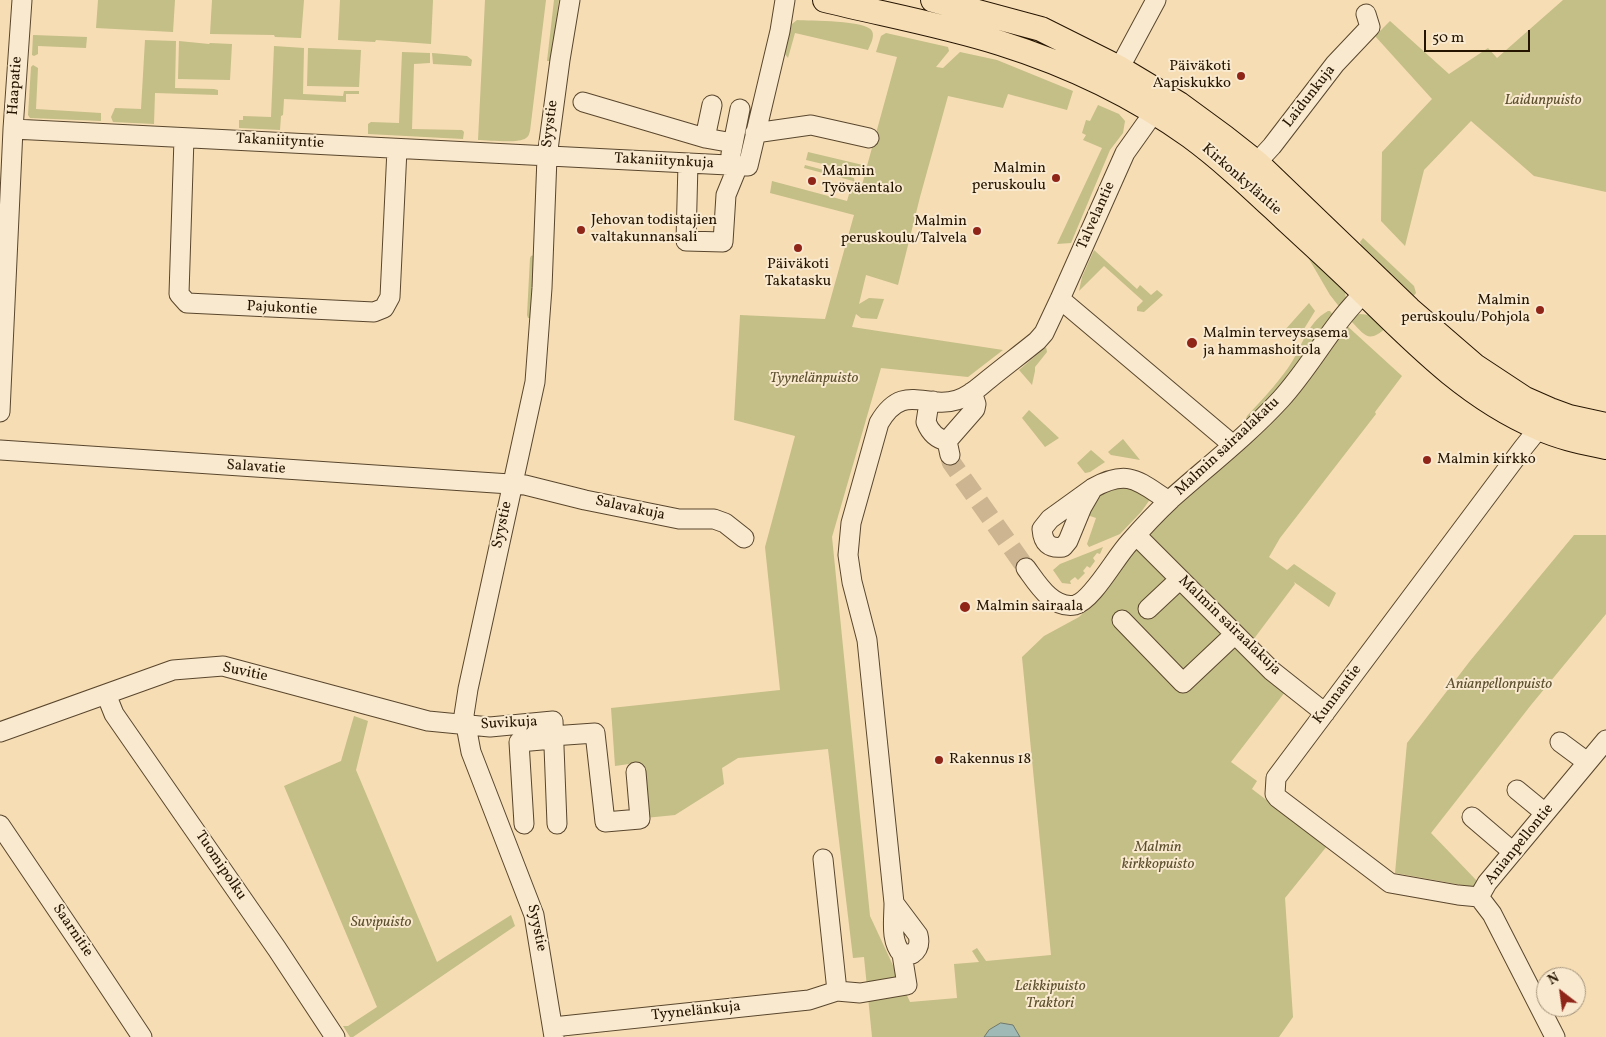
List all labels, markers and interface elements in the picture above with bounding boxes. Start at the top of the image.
scale bar [1426,20,1532,52]
text: 50 m [1432,28,1464,49]
street label: Haapatie [5,56,27,116]
place label: Päiväkoti Aapiskukko [1153,58,1231,93]
street label: Laidunkuja [1280,62,1340,132]
marker: Päiväkoti Aapiskukko [1235,70,1247,82]
park label: Laidunpuisto [1504,92,1582,110]
street label: Syystie [539,99,563,149]
street label: Takaniityntie [235,131,325,153]
street label: Kirkonkyläntie [1197,140,1285,220]
street label: Takaniitynkuja [614,150,714,174]
place label: Malmin peruskoulu [972,160,1046,195]
place label: Malmin Työväentalo [822,163,902,198]
marker: Malmin peruskoulu [1050,172,1062,184]
marker: Malmin Työväentalo [806,175,818,187]
street label: Talvelantie [1074,179,1120,253]
place label: Jehovan todistajien valtakunnansali [591,212,717,247]
place label: Malmin peruskoulu/Talvela [841,213,967,248]
marker: Jehovan todistajien valtakunnansali [575,224,587,236]
marker: Malmin peruskoulu/Talvela [971,225,983,237]
marker: Päiväkoti Takatasku [792,242,804,254]
place label: Päiväkoti Takatasku [765,256,831,291]
place label: Malmin peruskoulu/Pohjola [1401,292,1530,327]
street label: Pajukontie [246,298,318,320]
marker: Malmin peruskoulu/Pohjola [1534,304,1546,316]
place label: Malmin terveysasema ja hammashoitola [1203,325,1348,360]
marker: Malmin terveysasema ja hammashoitola [1185,336,1199,350]
park label: Tyynelänpuisto [770,370,858,388]
street label: Malmin sairaalakatu [1172,394,1284,500]
place label: Malmin kirkko [1437,451,1536,469]
marker: Malmin kirkko [1421,454,1433,466]
street label: Salavatie [226,457,286,479]
street label: Salavakuja [593,493,667,525]
street label: Syystie [489,500,517,550]
street label: Malmin sairaalakuja [1174,572,1284,680]
place label: Malmin sairaala [976,598,1083,616]
marker: Malmin sairaala [958,600,972,614]
street label: Suvitie [221,659,269,687]
street label: Kunnantie [1310,662,1366,728]
park label: Anianpellonpuisto [1446,676,1552,694]
street label: Suvikuja [480,714,538,734]
place label: Rakennus 18 [949,751,1031,769]
marker: Rakennus 18 [933,754,945,766]
street label: Anianpellontie [1482,801,1558,889]
street label: Tuomipolku [190,828,250,904]
park label: Malmin kirkkopuisto [1122,839,1194,874]
street label: Saarnitie [48,901,96,961]
street label: Syystie [522,903,550,953]
park label: Suvipuisto [351,914,411,932]
north arrow [1536,967,1586,1017]
text: N [1545,969,1563,990]
park label: Leikkipuisto Traktori [1014,978,1086,1013]
street label: Tyynelänkuja [651,998,741,1026]

